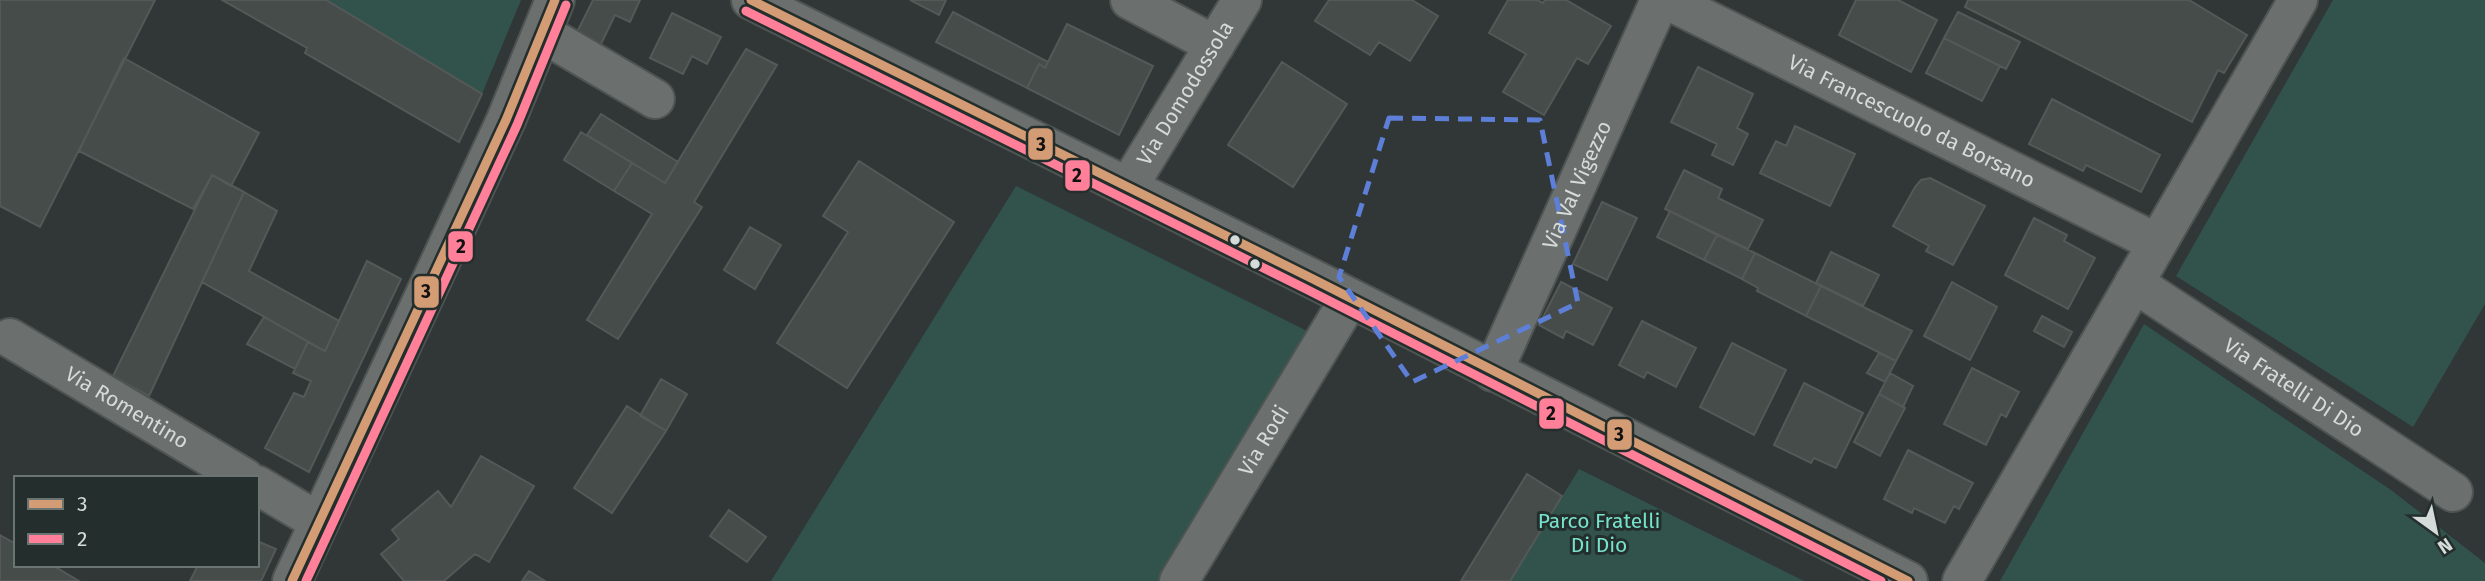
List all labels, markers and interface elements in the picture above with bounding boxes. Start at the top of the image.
street label: Via Domodossola [1131,16,1239,170]
street label: Via Francescuolo da Borsano [1784,49,2039,193]
street label: Via Val Vigezzo [1537,117,1617,253]
line badge: 3 [1027,127,1054,161]
text: 3 [1035,133,1046,156]
line badge: 2 [1064,159,1091,192]
text: 2 [1072,164,1082,187]
line badge: 2 [447,230,474,263]
unlabelled marker [1228,233,1242,247]
text: 2 [456,235,466,258]
unlabelled marker [1248,257,1262,271]
line badge: 3 [413,275,440,309]
text: 3 [420,280,431,303]
street label: Via Fratelli Di Dio [2219,332,2369,443]
street label: Via Romentino [60,361,193,454]
line badge: 2 [1538,397,1565,430]
street label: Via Rodi [1233,401,1295,481]
text: 2 [1546,402,1556,425]
line badge: 3 [1606,418,1633,451]
text: 3 [1613,423,1624,446]
legend [14,476,259,567]
text: 3 [77,491,87,517]
north arrow [2401,497,2471,567]
park label: Parco Fratelli Di Dio [1538,508,1660,558]
text: 2 [77,526,87,552]
text: N [2433,533,2457,559]

